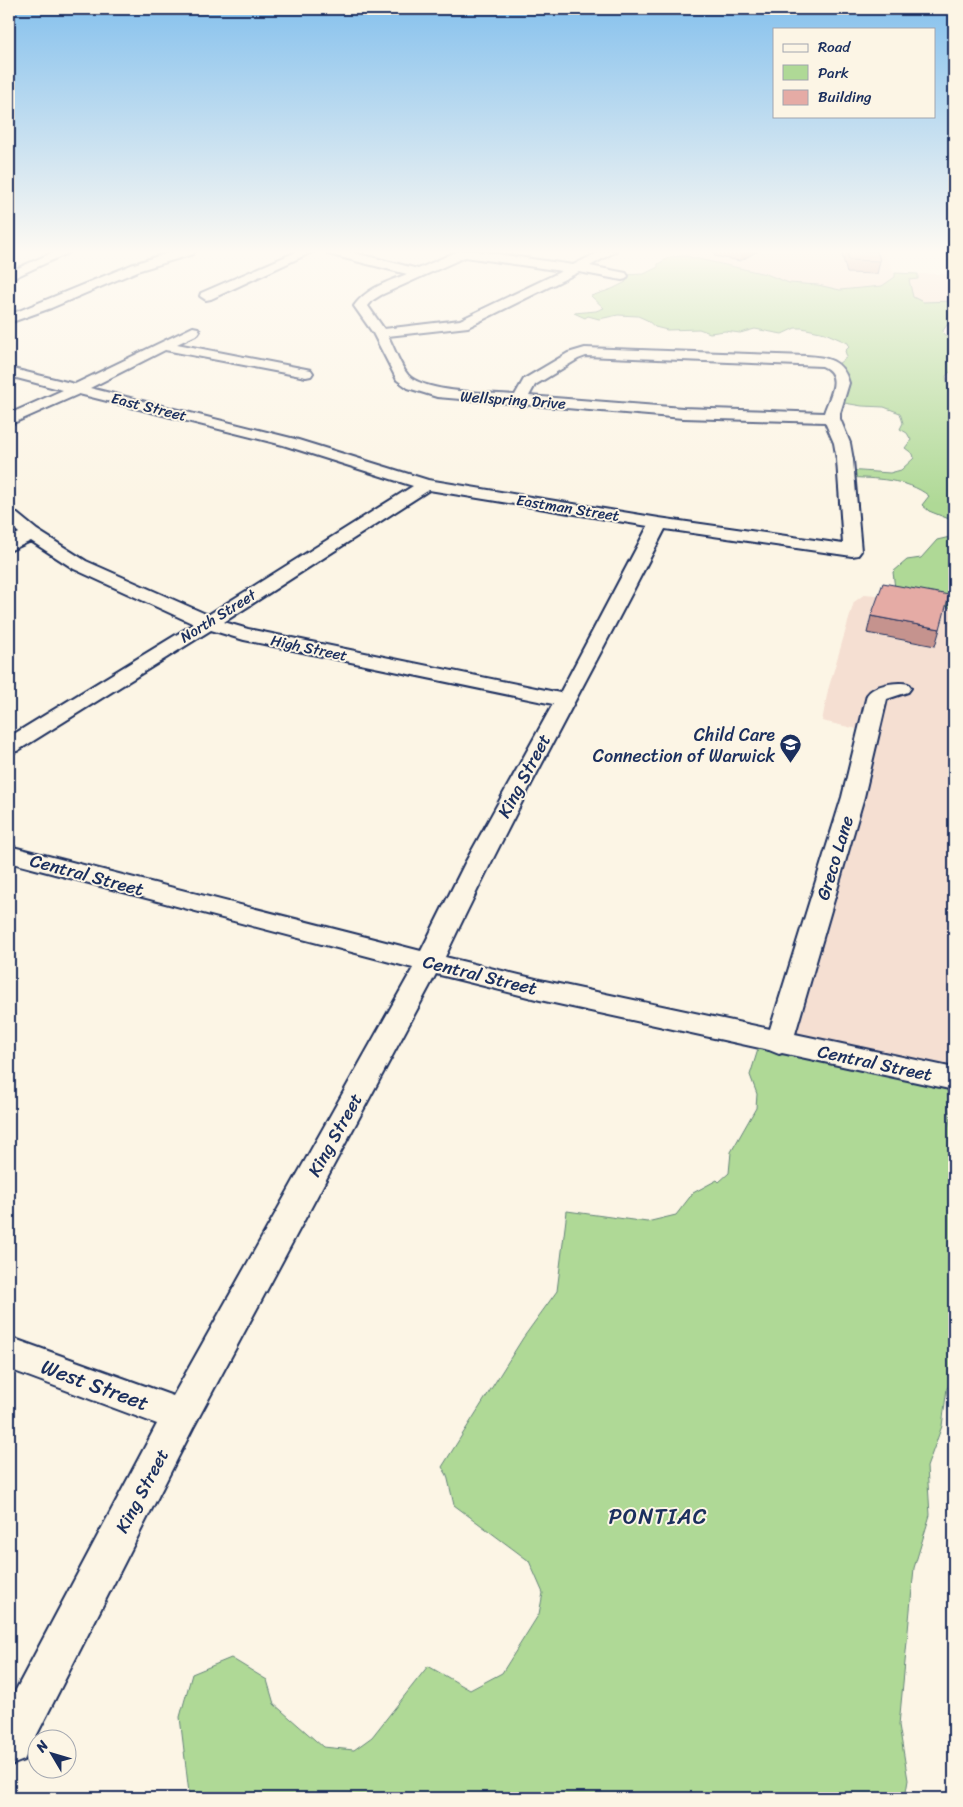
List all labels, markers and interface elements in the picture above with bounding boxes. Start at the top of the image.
legend [773,28,936,118]
text: Road [818,34,851,60]
text: Park [818,60,849,86]
text: Building [818,84,872,110]
street label: Wellspring Drive [459,383,567,417]
street label: East Street [109,385,190,429]
street label: Eastman Street [515,487,622,529]
street label: North Street [175,582,262,650]
street label: High Street [268,627,350,669]
place label: Child Care Connection of Warwick [593,719,775,772]
street label: King Street [488,728,560,824]
school or university icon: Child Care Connection of Warwick [779,733,803,764]
street label: Greco Lane [807,812,863,904]
street label: Central Street [27,844,148,906]
street label: Central Street [420,945,541,1005]
street label: Central Street [815,1035,935,1091]
street label: King Street [299,1087,371,1183]
street label: West Street [36,1348,154,1422]
street label: King Street [106,1443,178,1539]
district label: PONTIAC [609,1497,707,1536]
north arrow [28,1730,78,1780]
text: N [29,1735,55,1759]

